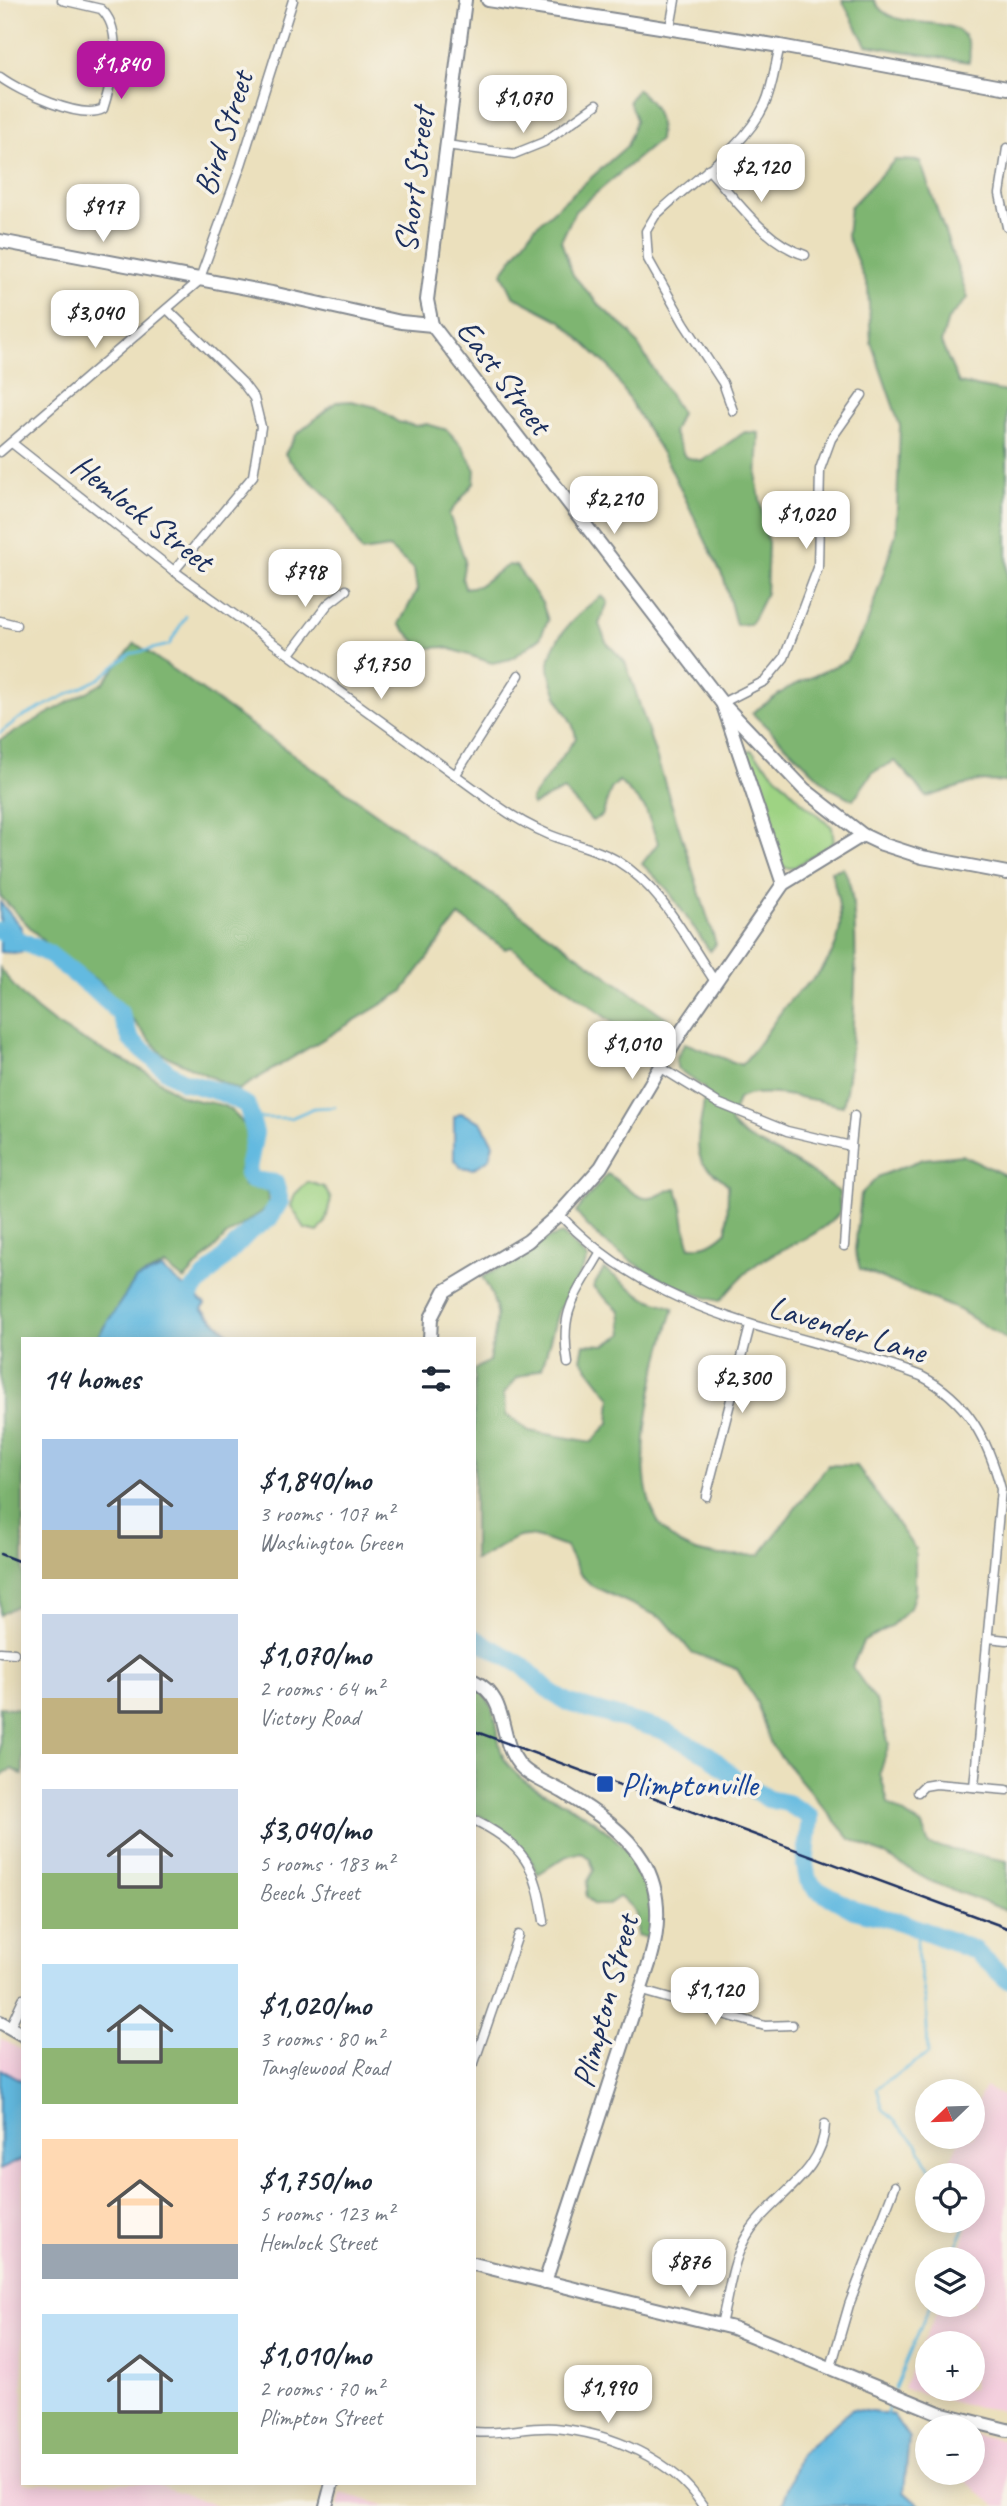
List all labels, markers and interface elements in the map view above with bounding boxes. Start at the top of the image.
pin: $1,840 [64,42,178,101]
text: $1,840 [93,49,149,78]
street label: Bird Street [183,63,264,201]
pin: $1,070 [466,76,580,135]
text: $1,070 [495,83,551,112]
street label: Short Street [384,101,444,255]
pin: $2,120 [704,144,818,204]
text: $2,120 [733,152,789,181]
pin: $917 [62,184,144,244]
text: $917 [82,192,124,221]
pin: $3,040 [38,290,152,350]
text: $3,040 [67,298,123,327]
street label: East Street [447,311,563,445]
street label: Hemlock Street [63,444,224,583]
pin: $2,210 [557,476,671,536]
text: $2,210 [586,484,642,513]
pin: $1,020 [749,491,863,551]
text: $1,020 [778,499,834,528]
pin: $798 [264,550,346,609]
text: $798 [284,557,326,586]
pin: $1,750 [324,642,438,701]
text: $1,750 [353,649,409,678]
pin: $1,010 [575,1021,689,1081]
text: $1,010 [604,1029,660,1058]
street label: Lavender Lane [764,1285,933,1373]
pin: $2,300 [685,1356,799,1415]
text: 14 homes [42,1360,140,1398]
icon: filters [417,1360,455,1398]
text: $2,300 [714,1363,770,1392]
text: $1,840/mo [259,1461,371,1499]
icon: home [98,1467,182,1551]
text: 3 rooms · 107 m² [259,1499,394,1528]
text: Washington Green [259,1528,403,1557]
text: $1,070/mo [259,1636,371,1674]
icon: home [98,1642,182,1726]
text: 2 rooms · 64 m² [259,1674,383,1703]
text: Victory Road [259,1703,360,1732]
place label: Plimptonville [621,1764,760,1806]
marker: Plimptonville [595,1774,615,1794]
text: $3,040/mo [259,1811,371,1849]
icon: home [98,1817,182,1901]
text: 5 rooms · 183 m² [259,1849,394,1878]
text: Beech Street [259,1878,360,1907]
street label: Plimpton Street [562,1908,649,2092]
pin: $1,120 [658,1968,772,2027]
text: $1,120 [687,1975,743,2004]
text: $1,020/mo [259,1986,371,2024]
icon: home [98,1992,182,2076]
text: 3 rooms · 80 m² [259,2024,383,2053]
text: Tanglewood Road [259,2053,389,2082]
north arrow [915,2079,985,2149]
map controls [915,2079,985,2485]
text: $1,750/mo [259,2161,370,2199]
button: locate [915,2163,985,2233]
icon: home [98,2167,182,2251]
text: 5 rooms · 123 m² [259,2199,394,2228]
text: Hemlock Street [259,2228,376,2257]
pin: $876 [648,2240,730,2299]
text: $876 [668,2247,710,2276]
button: layers [915,2247,985,2317]
button: + [915,2331,985,2401]
text: $1,010/mo [259,2336,371,2374]
icon: home [98,2342,182,2426]
pin: $1,990 [551,2366,665,2425]
text: $1,990 [580,2373,636,2402]
text: 2 rooms · 70 m² [259,2374,383,2403]
text: Plimpton Street [259,2403,382,2432]
button: − [915,2415,985,2485]

